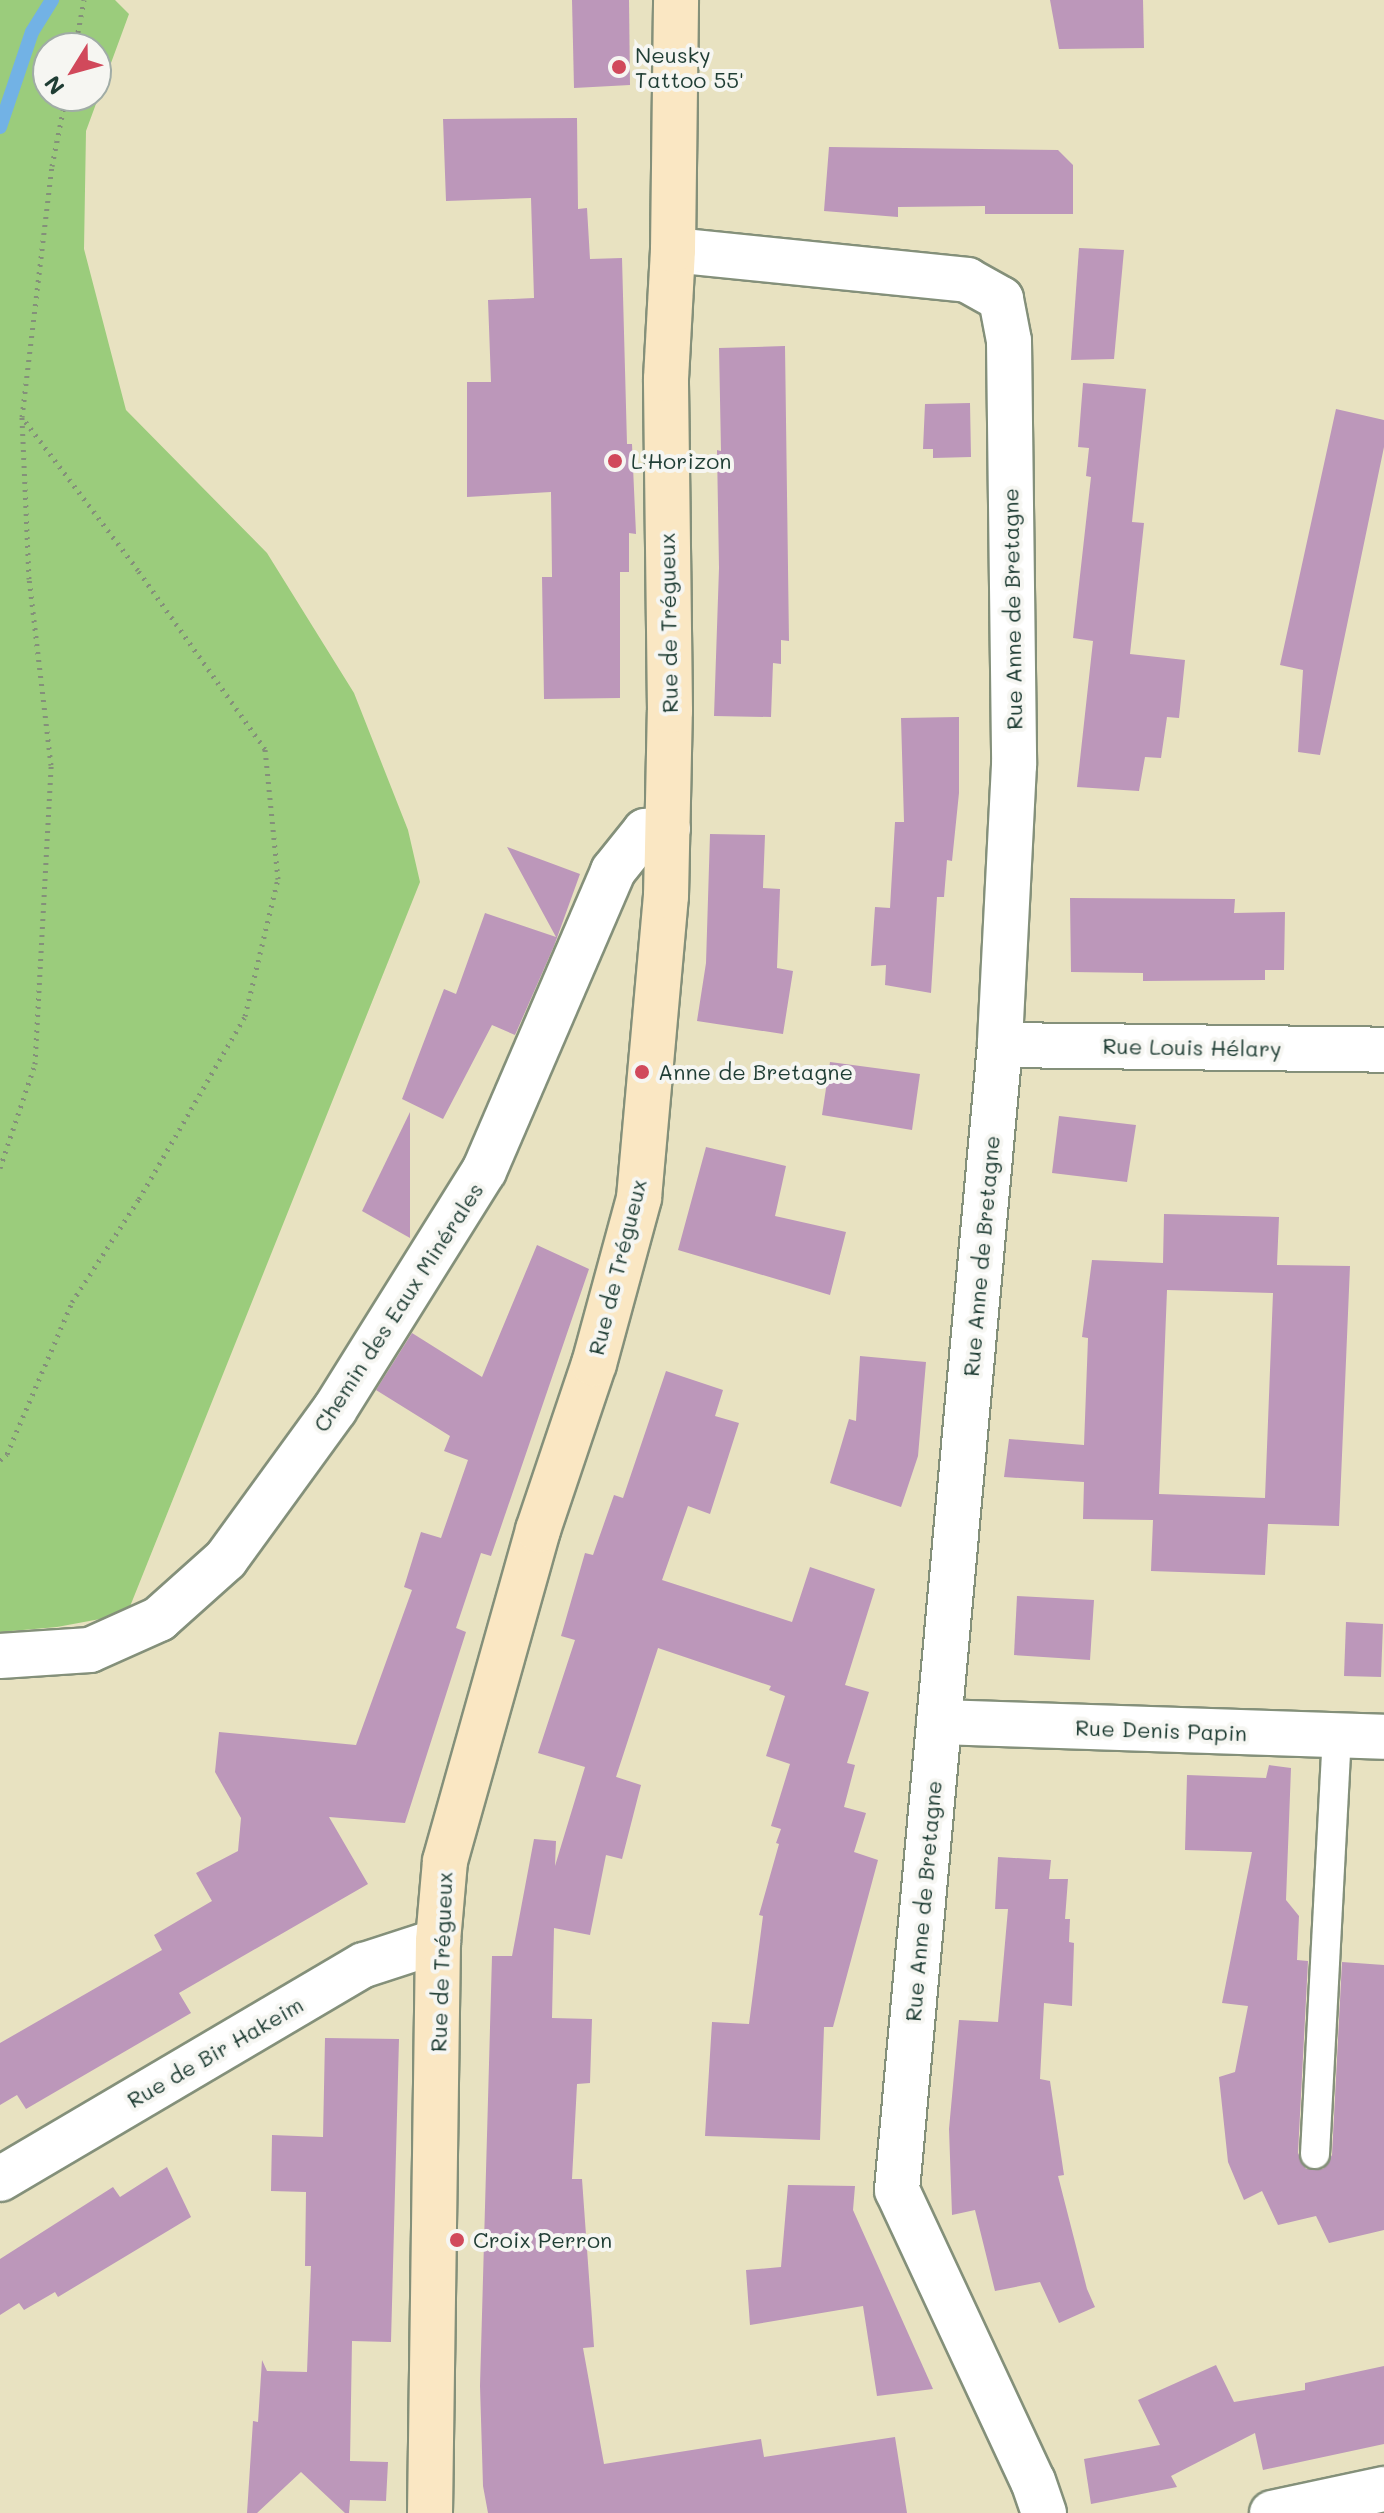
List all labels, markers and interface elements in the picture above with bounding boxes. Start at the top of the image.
north arrow [32,32,112,112]
place label: Neusky Tattoo 55' [635,41,744,92]
marker: Neusky Tattoo 55' [610,58,628,76]
text: N [37,70,71,101]
place label: L'Horizon [631,448,731,474]
marker: L'Horizon [606,452,624,470]
street label: Rue Anne de Bretagne [997,488,1027,730]
street label: Rue de Trégueux [653,533,683,713]
street label: Rue Louis Hélary [1102,1032,1282,1062]
place label: Anne de Bretagne [658,1059,853,1085]
marker: Anne de Bretagne [633,1063,651,1081]
street label: Rue Anne de Bretagne [957,1134,1005,1378]
street label: Rue de Trégueux [582,1176,652,1358]
street label: Chemin des Eaux Minérales [307,1177,489,1437]
street label: Rue Denis Papin [1075,1714,1247,1746]
street label: Rue Anne de Bretagne [899,1779,947,2023]
street label: Rue de Trégueux [425,1871,457,2053]
street label: Rue de Bir Hakeim [122,1991,308,2113]
place label: Croix Perron [473,2227,612,2253]
marker: Croix Perron [448,2231,466,2249]

